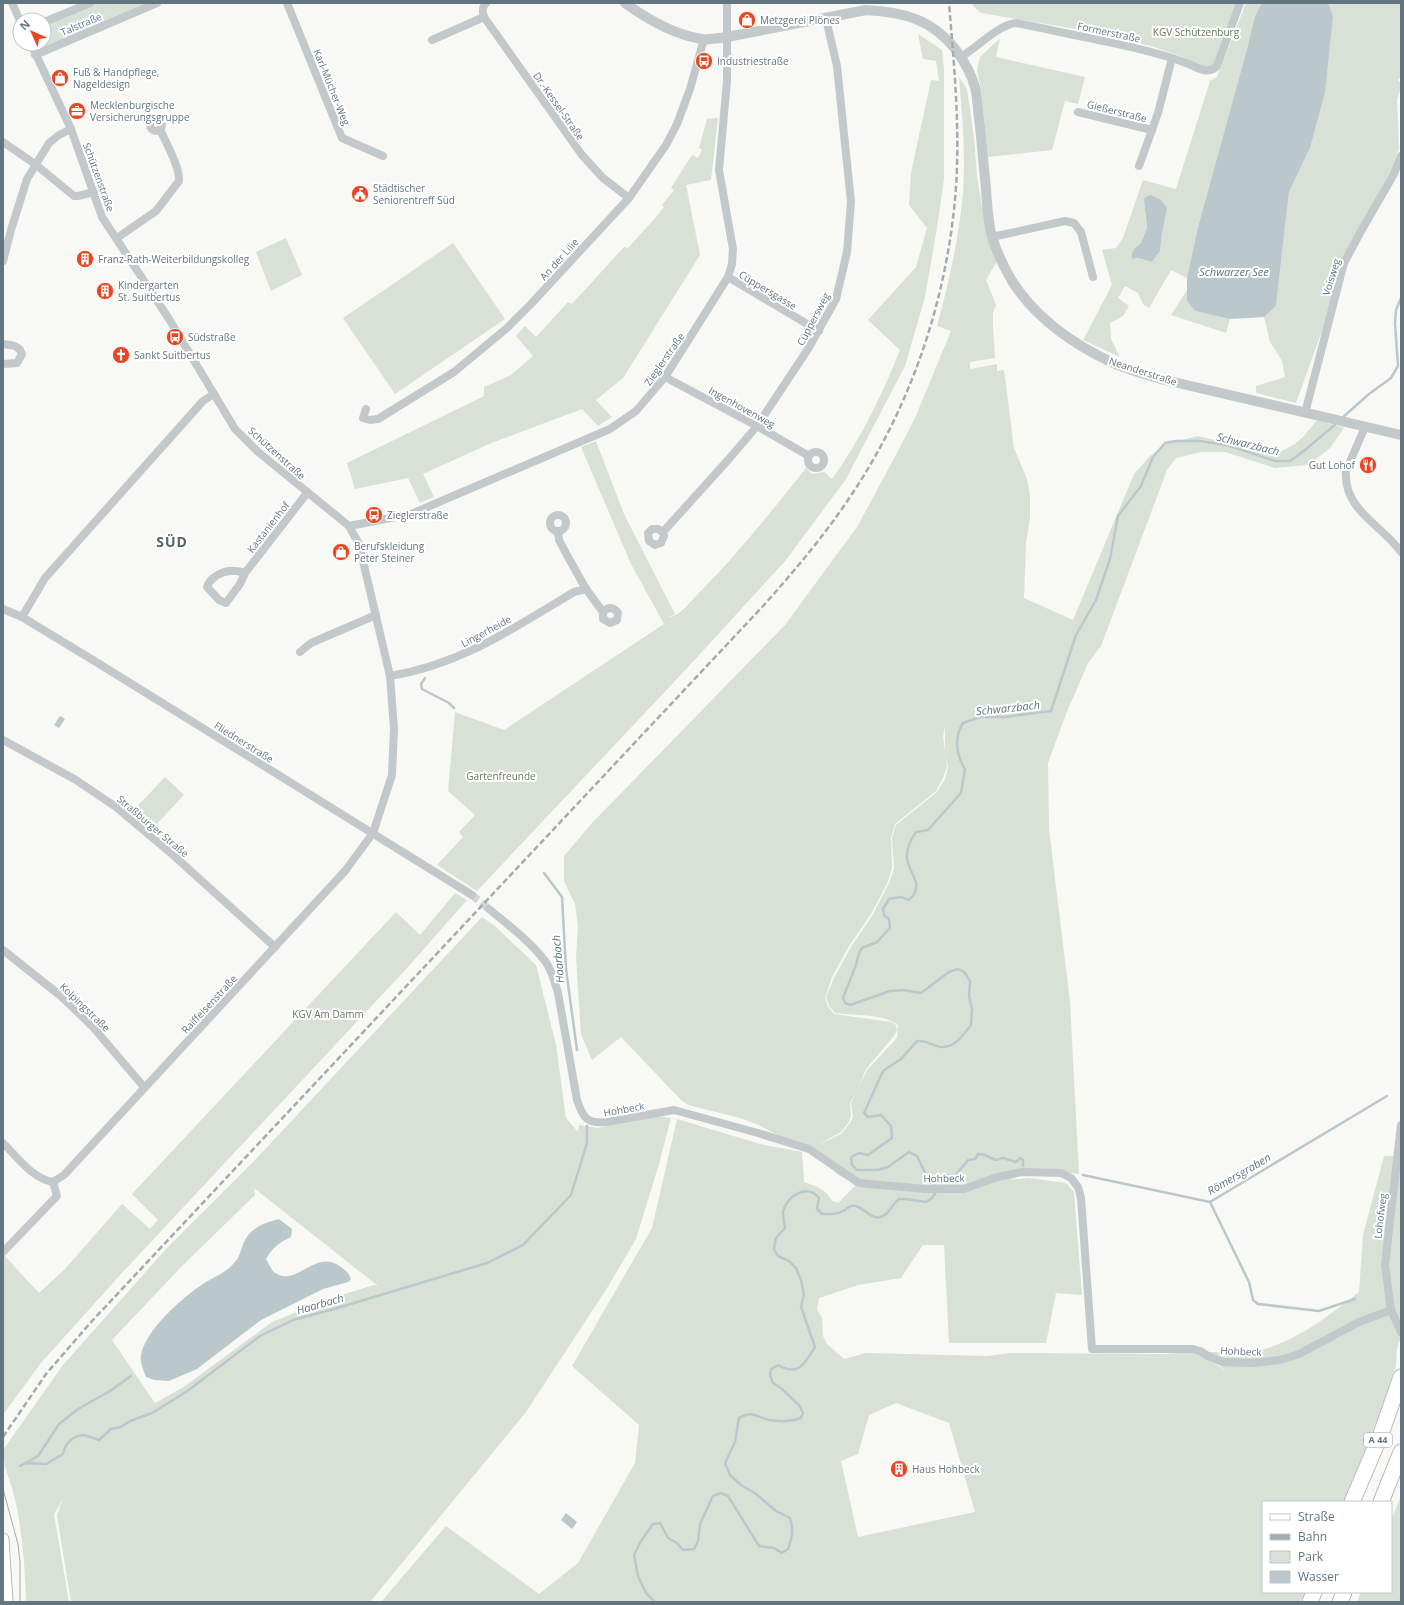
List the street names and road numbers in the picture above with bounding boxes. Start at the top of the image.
street label: Talstraße [58,9,104,39]
street label: Formerstraße [1076,18,1142,46]
street label: Karl-Mücher-Weg [310,47,354,128]
street label: Dr.-Kessel-Straße [530,69,588,143]
street label: Gießerstraße [1086,97,1149,125]
street label: Schützenstraße [80,141,118,214]
street label: An der Lilie [536,235,582,283]
street label: Voisweg [1319,256,1343,297]
street label: Cüppersgasse [736,267,800,313]
street label: Cüppersweg [793,290,833,348]
street label: Zieglerstraße [641,330,688,388]
street label: Neanderstraße [1107,353,1179,389]
street label: Ingenhovenweg [706,383,778,431]
street label: Schützenstraße [245,424,309,483]
street label: Kastanienhof [244,498,293,556]
street label: Lingerheide [458,612,514,650]
street label: Fliednerstraße [212,718,277,766]
street label: Straßburger Straße [114,792,192,860]
street label: Raiffeisenstraße [178,971,240,1036]
street label: Kolpingstraße [57,979,113,1035]
street label: Hohbeck [602,1098,646,1119]
street label: Hohbeck [923,1171,966,1185]
street label: Lohofweg [1370,1192,1390,1239]
street label: Hohbeck [1220,1343,1263,1359]
road number: A 44 [1364,1433,1392,1447]

